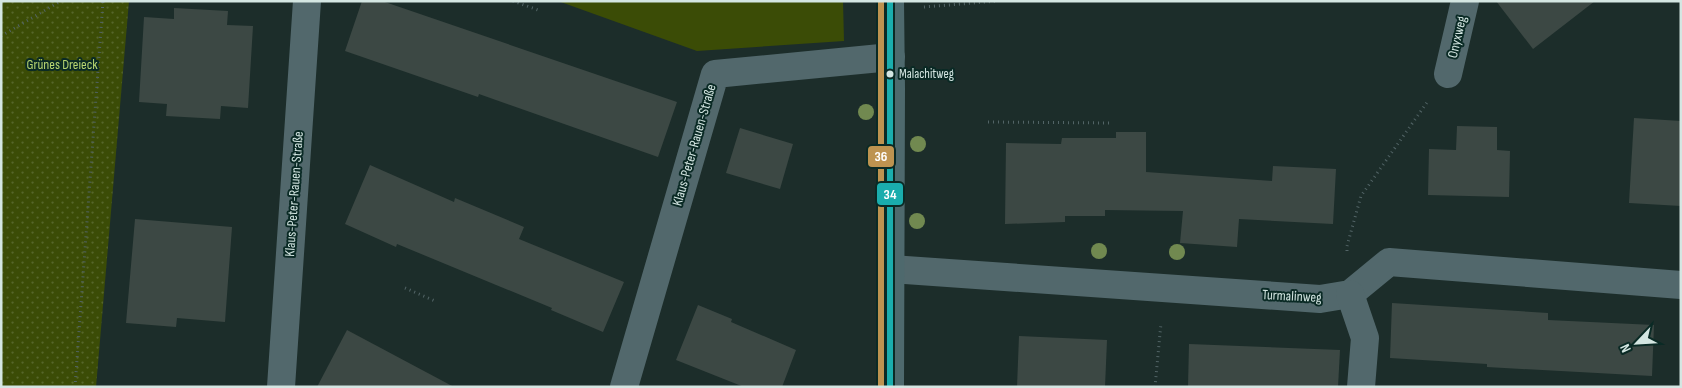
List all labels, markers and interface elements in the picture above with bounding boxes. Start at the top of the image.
street label: Onyxweg [1444,14,1470,60]
park label: Grünes Dreieck [26,56,98,73]
place label: Malachitweg [899,66,954,82]
marker: Malachitweg [885,69,895,79]
street label: Klaus-Peter-Rauen-Straße [668,82,720,208]
street label: Klaus-Peter-Rauen-Straße [281,131,307,257]
line badge: 36 [867,145,895,168]
text: 36 [875,148,888,165]
line badge: 34 [876,182,904,206]
text: 34 [884,186,897,203]
street label: Turmalinweg [1262,286,1323,306]
north arrow [1612,318,1662,368]
text: N [1616,341,1635,355]

